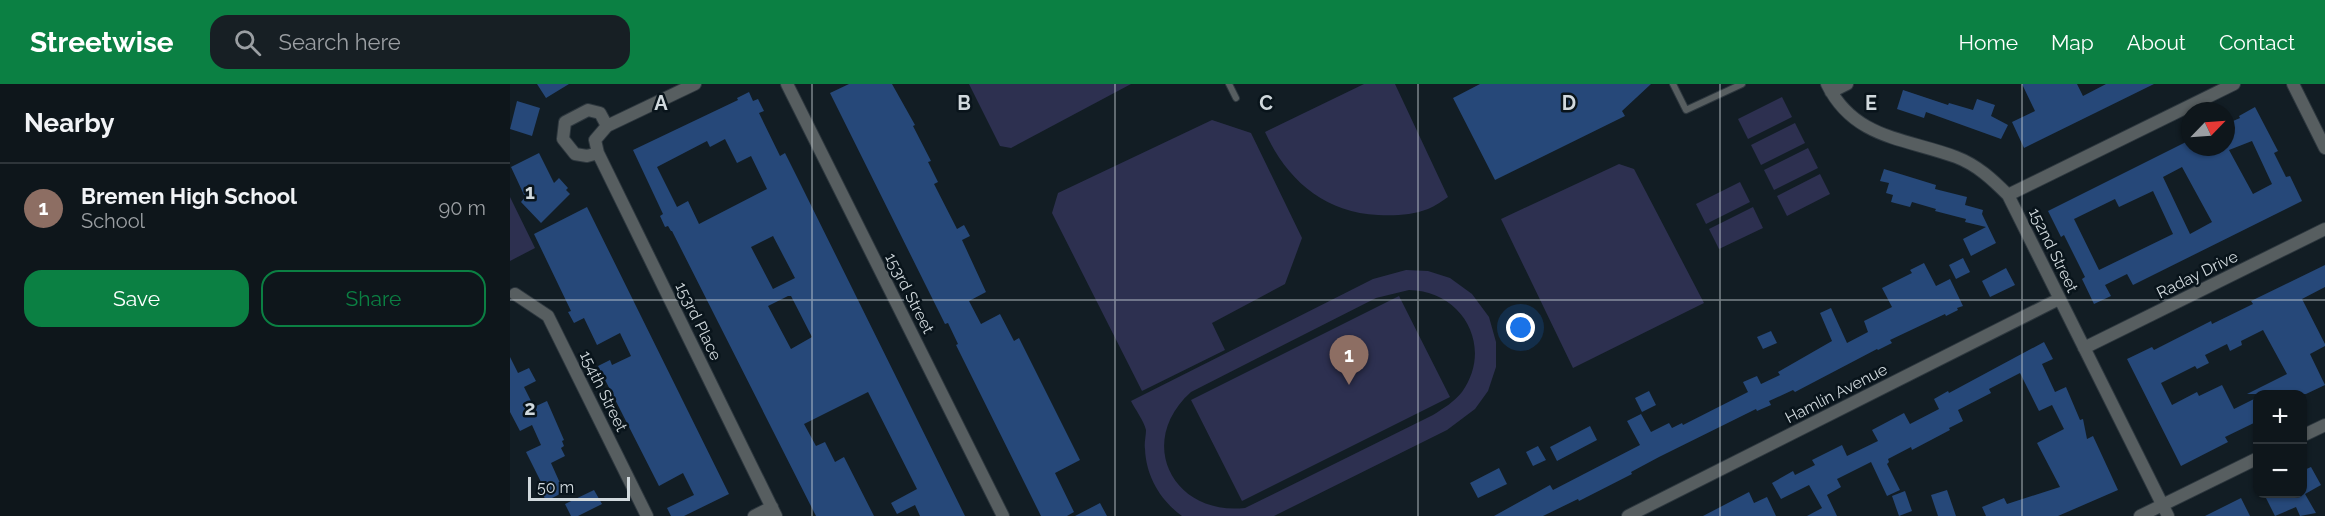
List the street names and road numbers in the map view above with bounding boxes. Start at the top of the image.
street label: 152nd Street [2025,205,2082,296]
street label: Raday Drive [2154,247,2241,302]
street label: 153rd Street [881,250,938,337]
street label: 153rd Place [671,279,726,363]
street label: 154th Street [576,348,632,435]
street label: Hamlin Avenue [1782,360,1890,427]

